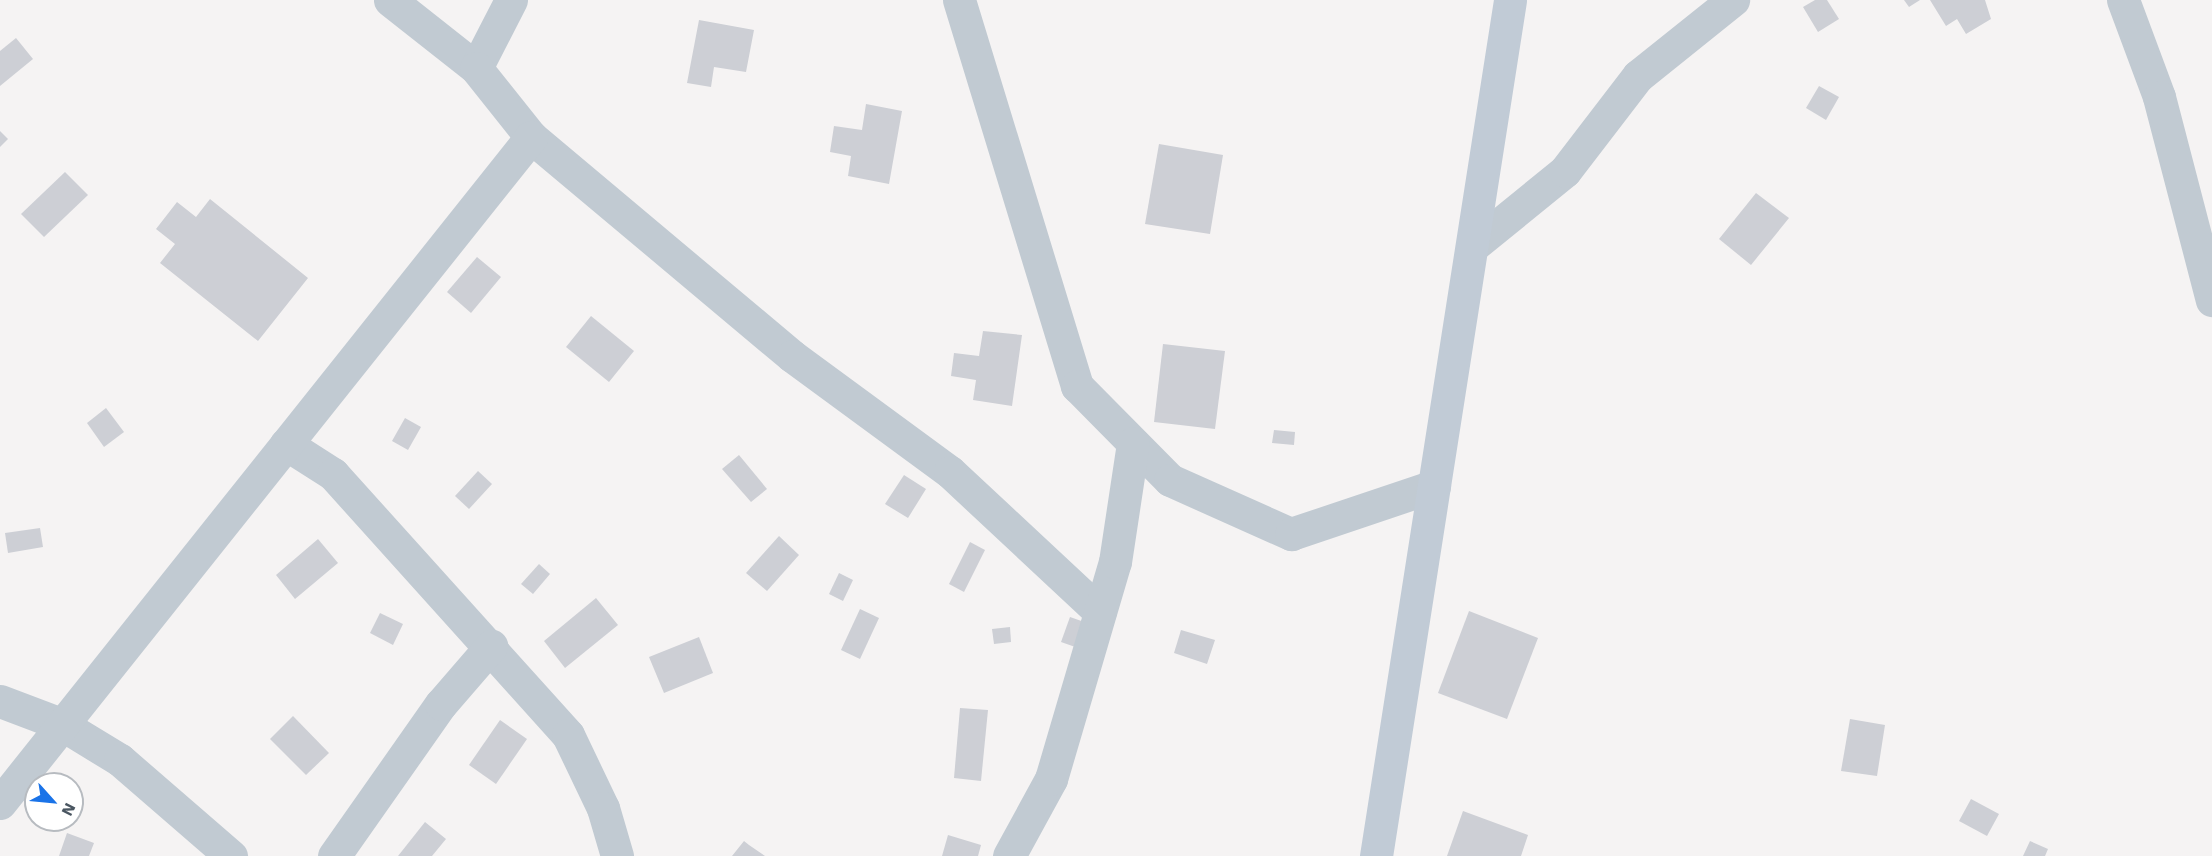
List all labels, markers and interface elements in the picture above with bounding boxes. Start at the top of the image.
north arrow [24,772,84,832]
text: N [58,800,80,819]

